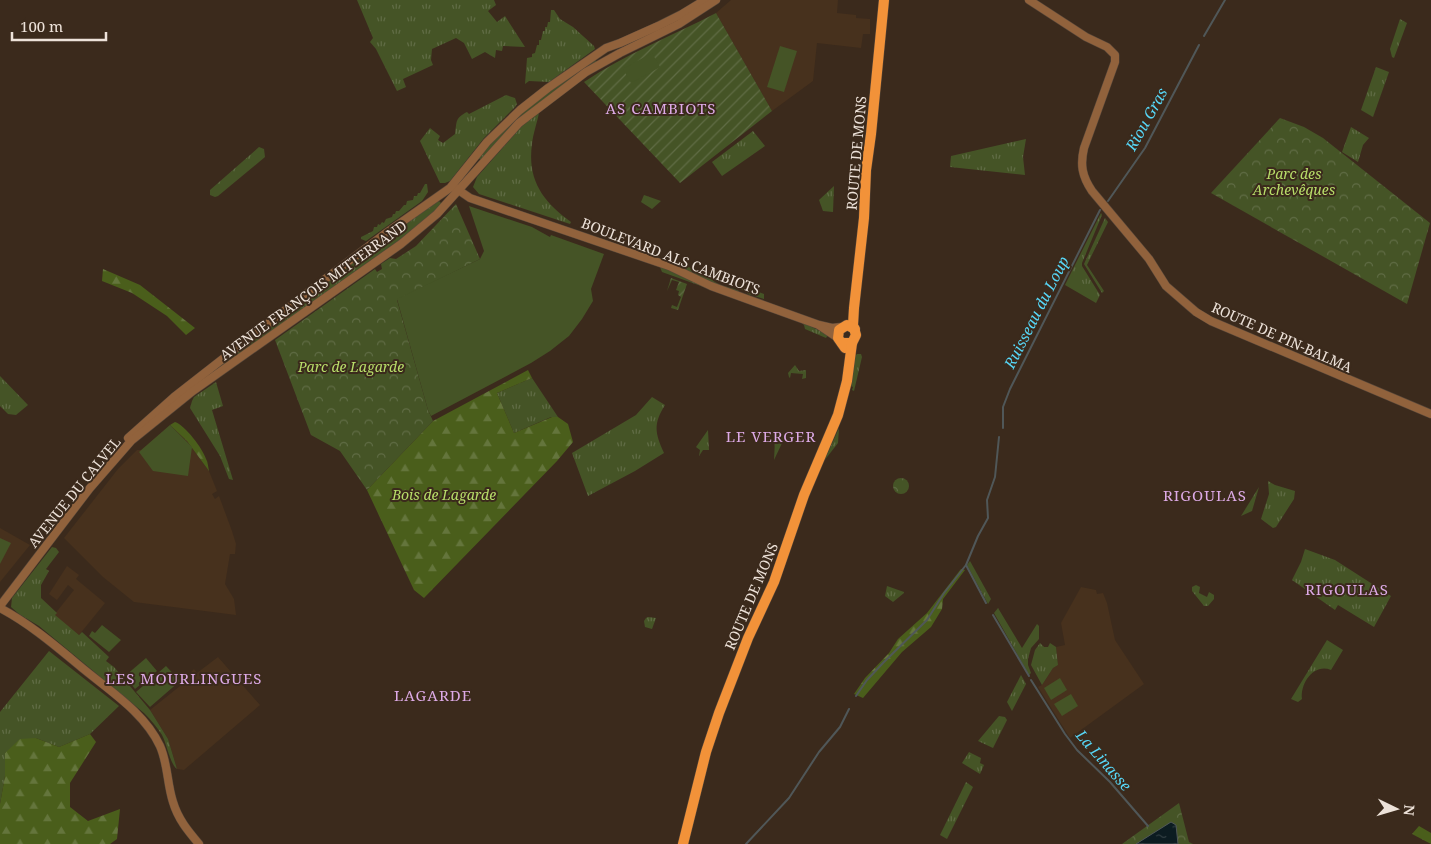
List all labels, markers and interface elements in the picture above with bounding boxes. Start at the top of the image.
scale bar [12,10,106,42]
text: 100 m [20,16,63,36]
water label: Riou Gras [1120,84,1172,155]
street label: ROUTE DE MONS [842,95,870,211]
district label: AS CAMBIOTS [606,98,717,118]
park label: Parc des Archevêques [1252,164,1336,199]
street label: BOULEVARD ALS CAMBIOTS [579,213,763,299]
street label: AVENUE FRANÇOIS MITTERRAND [216,216,410,364]
water label: Ruisseau du Loup [999,252,1073,372]
street label: ROUTE DE PIN-BALMA [1209,297,1355,377]
park label: Parc de Lagarde [297,357,404,376]
district label: LE VERGER [726,426,816,446]
street label: AVENUE DU CALVEL [23,432,125,551]
park label: Bois de Lagarde [391,485,496,504]
district label: RIGOULAS [1163,485,1247,505]
street label: ROUTE DE MONS [720,540,782,652]
district label: RIGOULAS [1305,579,1389,599]
district label: LES MOURLINGUES [106,668,262,688]
district label: LAGARDE [394,685,472,705]
water label: La Linasse [1071,724,1136,795]
north arrow [1371,784,1421,834]
text: N [1400,804,1419,817]

